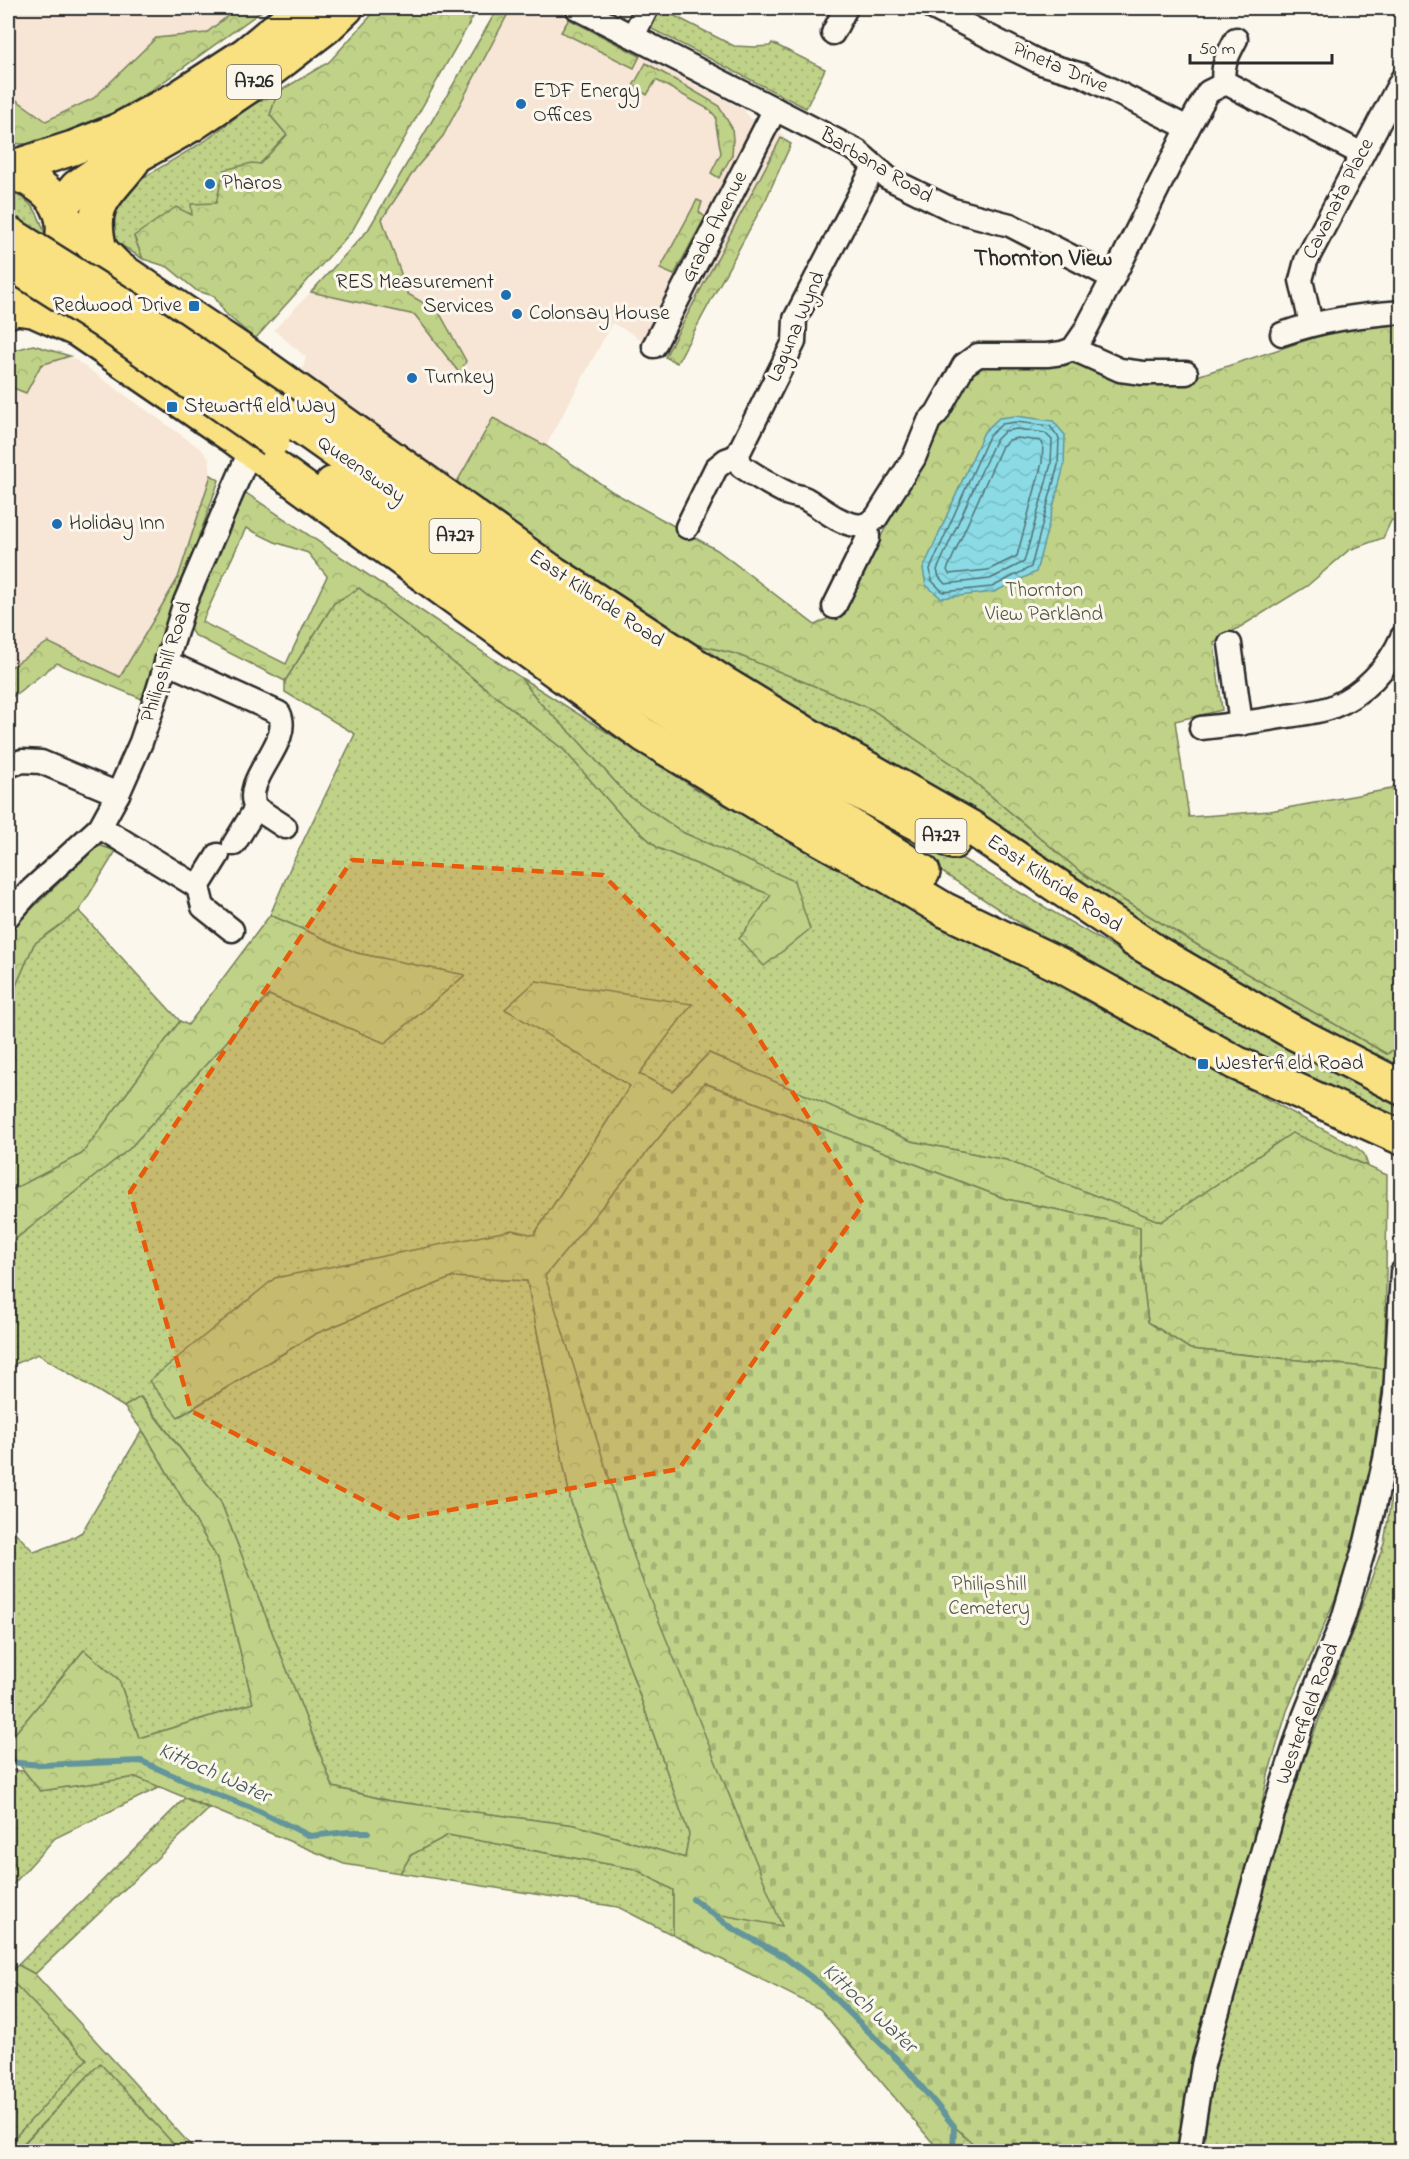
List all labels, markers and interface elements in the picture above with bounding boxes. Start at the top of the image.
scale bar [1190,27,1332,65]
street label: Pineta Drive [1007,34,1113,102]
text: 50 m [1199,37,1236,63]
road number: A726 [227,65,281,99]
place label: EDF Energy Offices [533,77,640,131]
marker: EDF Energy Offices [514,97,528,111]
street label: Barbana Road [813,120,938,212]
street label: Cavanata Place [1296,133,1383,265]
street label: Grado Avenue [674,165,756,288]
place label: Pharos [222,169,282,199]
marker: Pharos [203,177,217,191]
district label: Thornton View [974,242,1113,277]
street label: Laguna Wynd [760,267,836,388]
place label: RES Measurement Services [336,268,494,322]
marker: RES Measurement Services [499,288,513,302]
place label: Redwood Drive [53,291,183,321]
marker: Redwood Drive [187,299,201,313]
place label: Colonsay House [529,299,670,331]
marker: Colonsay House [510,307,524,321]
place label: Turnkey [424,363,494,395]
marker: Turnkey [405,371,419,385]
place label: Stewartfield Way [184,392,335,424]
marker: Stewartfield Way [165,400,179,414]
street label: Queensway [309,428,411,513]
place label: Holiday Inn [69,509,165,541]
marker: Holiday Inn [50,517,64,531]
road number: A727 [430,519,480,553]
street label: East Kilbride Road [522,542,670,656]
park label: Thornton View Parkland [984,576,1103,630]
street label: Philipshill Road [133,597,201,726]
road number: A727 [916,819,966,853]
street label: East Kilbride Road [980,827,1128,941]
place label: Westerfield Road [1215,1049,1364,1079]
marker: Westerfield Road [1196,1057,1210,1071]
park label: Philipshill Cemetery [948,1570,1030,1626]
street label: Westerfield Road [1269,1639,1348,1789]
water label: Kittoch Water [153,1735,278,1814]
water label: Kittoch Water [814,1957,926,2064]

